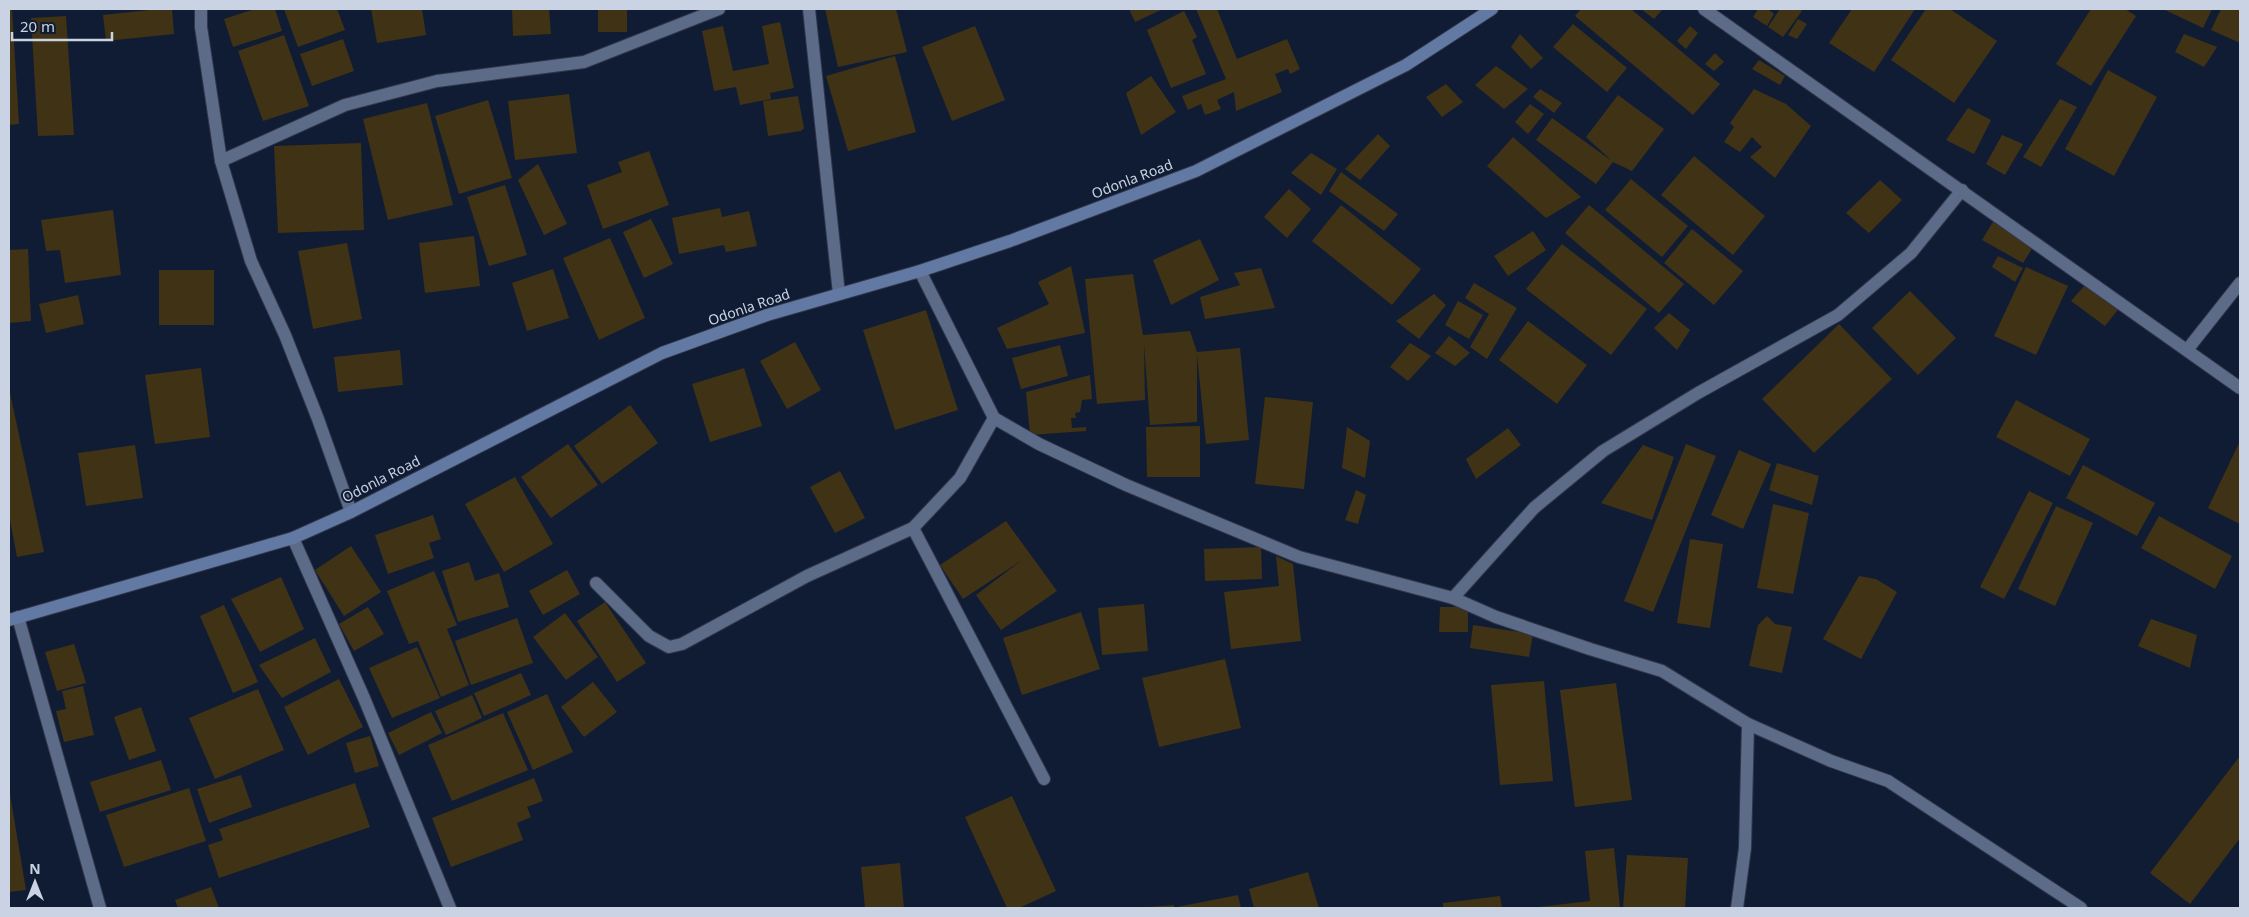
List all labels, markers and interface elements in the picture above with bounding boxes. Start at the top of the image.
scale bar [12,10,112,42]
text: 20 m [20,16,55,36]
street label: Odonla Road [1089,154,1175,203]
street label: Odonla Road [705,284,792,329]
street label: Odonla Road [338,451,423,506]
north arrow [10,857,60,907]
text: N [29,859,41,878]

